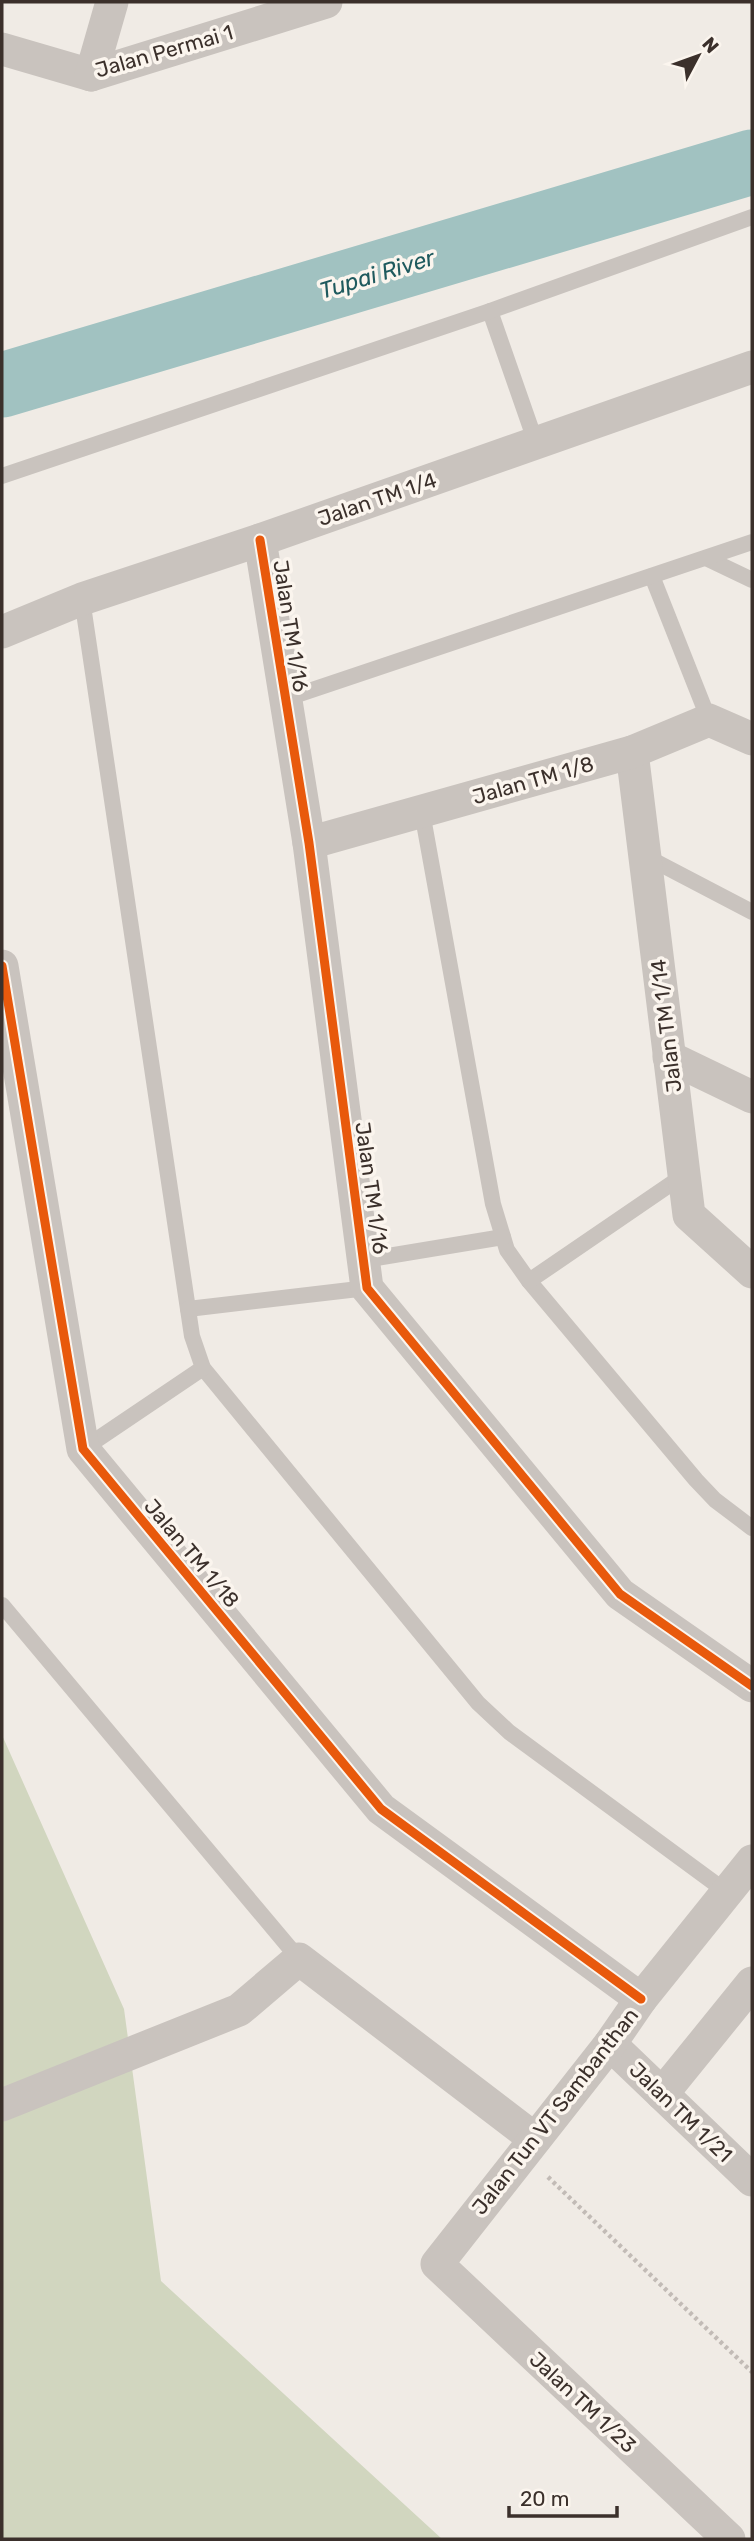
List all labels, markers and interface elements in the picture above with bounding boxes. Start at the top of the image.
street label: Jalan Permai 1 [92,19,236,83]
north arrow [663,21,733,91]
text: N [697,32,724,58]
water label: Tupai River [316,243,439,305]
street label: Jalan TM 1/4 [314,467,440,531]
street label: Jalan TM 1/16 [268,558,314,694]
street label: Jalan TM 1/8 [470,751,596,809]
street label: Jalan TM 1/14 [645,958,687,1094]
street label: Jalan TM 1/16 [350,1120,394,1256]
street label: Jalan TM 1/18 [139,1494,245,1612]
street label: Jalan Tun VT Sambanthan [467,2003,643,2219]
street label: Jalan TM 1/21 [624,2057,738,2167]
street label: Jalan TM 1/23 [525,2346,641,2458]
scale bar [509,2474,618,2518]
text: 20 m [520,2486,569,2511]

